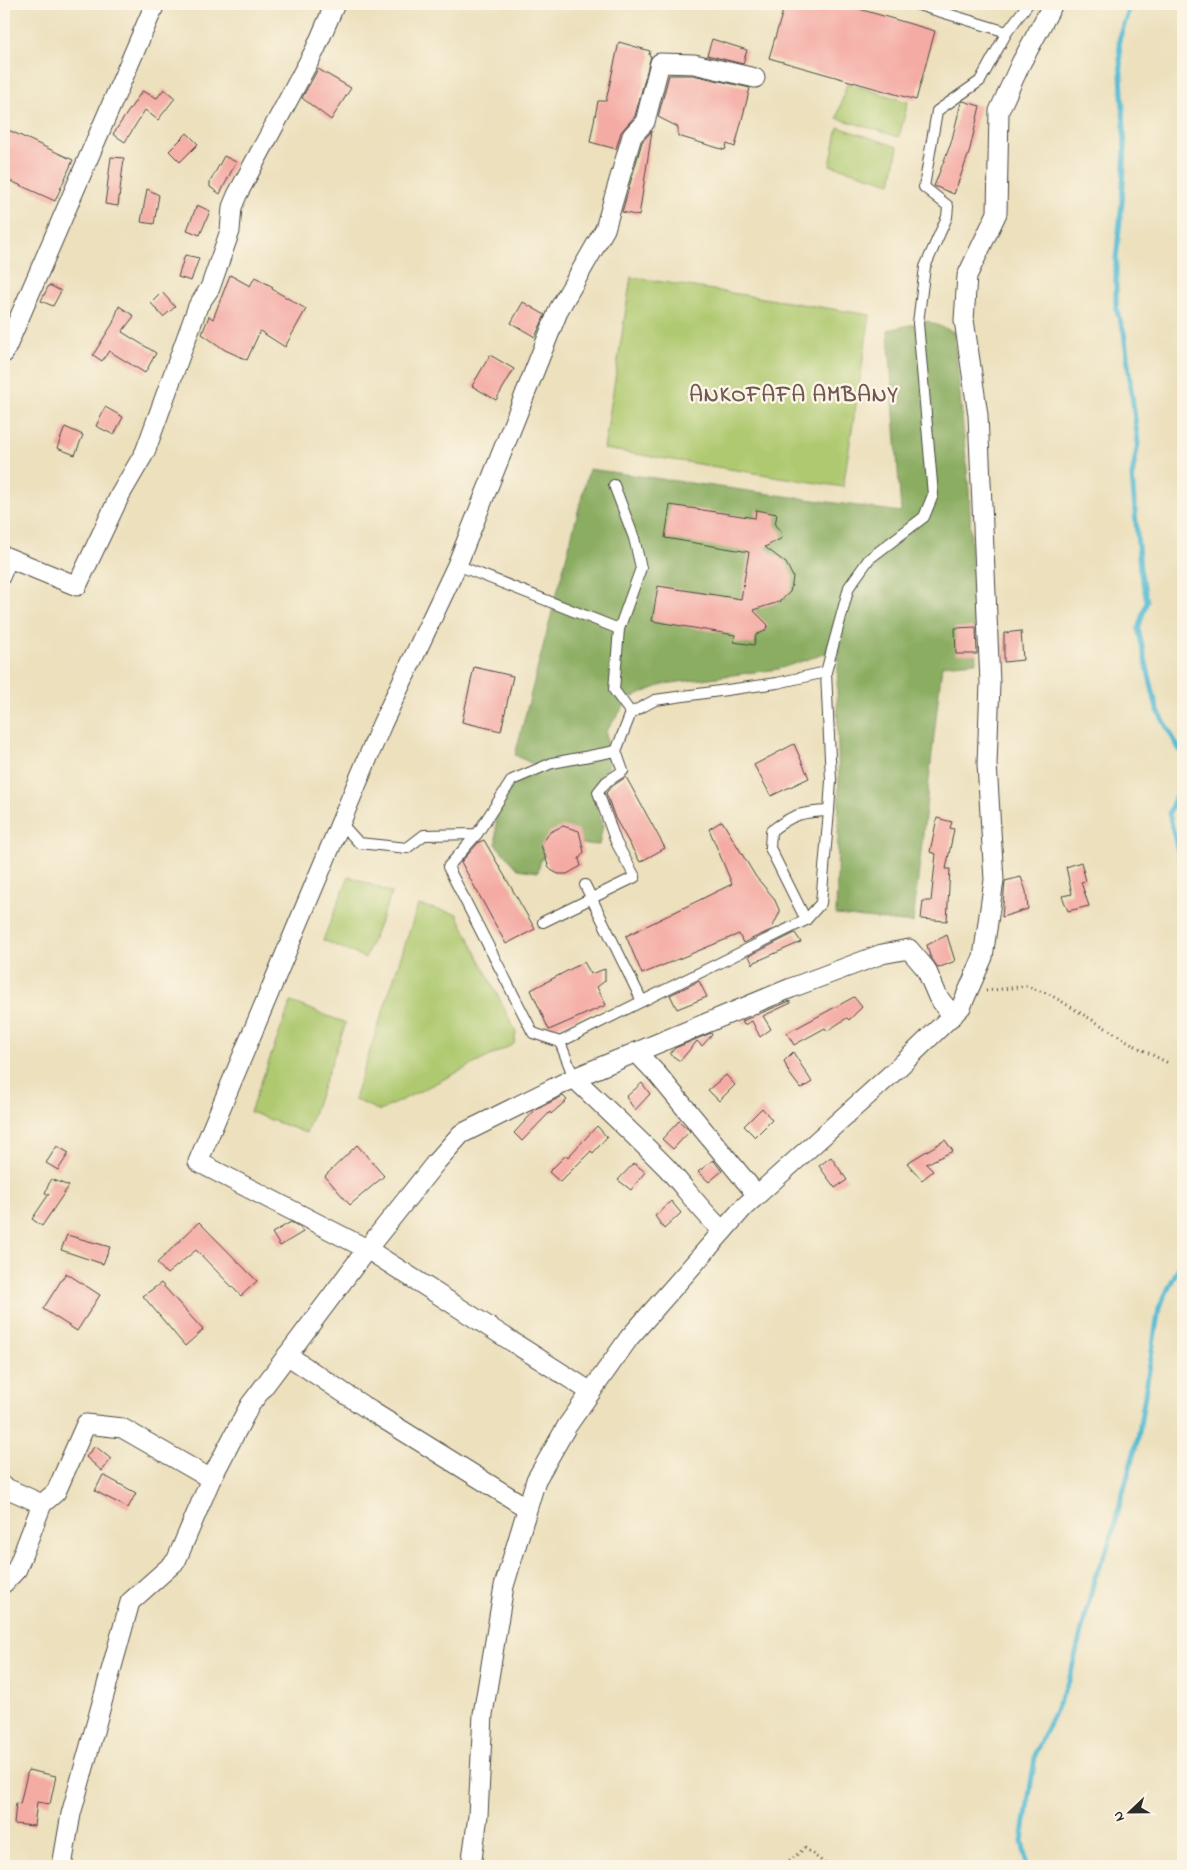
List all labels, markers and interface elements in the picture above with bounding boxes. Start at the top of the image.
district label: ANKOFAFA AMBANY [689,380,899,412]
north arrow [1104,1788,1154,1838]
text: N [1108,1808,1131,1825]

